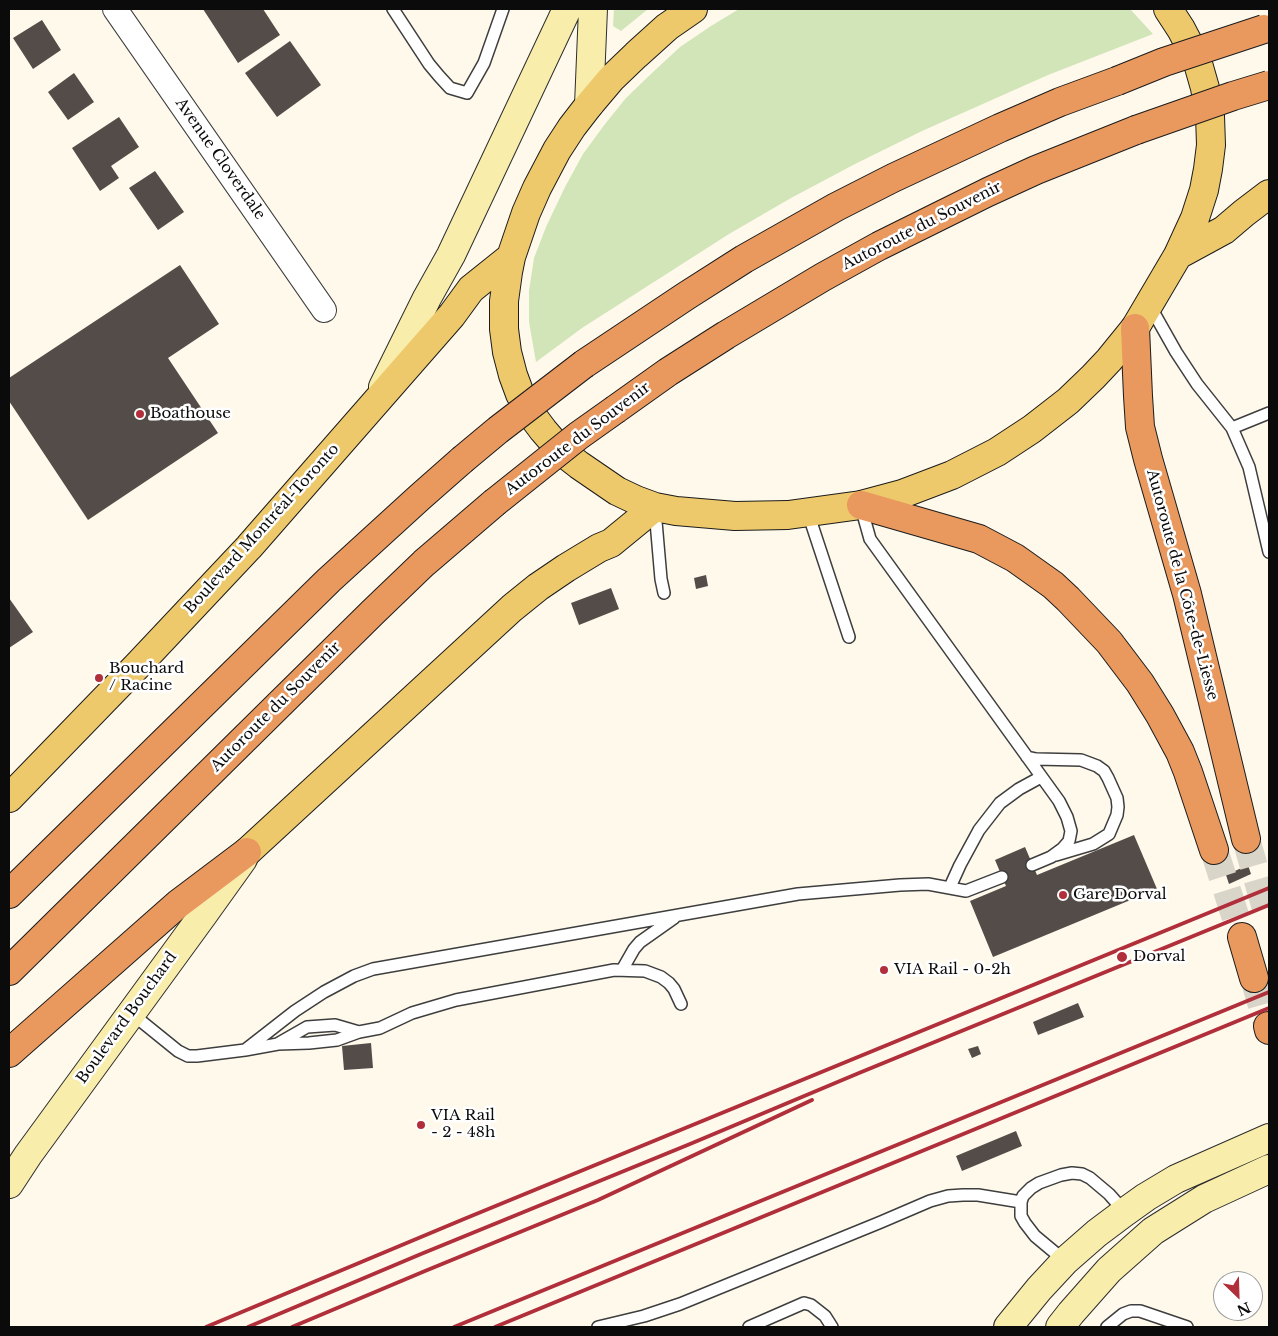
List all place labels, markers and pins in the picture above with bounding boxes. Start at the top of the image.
place label: Boathouse [150,405,231,423]
marker: Boathouse [134,408,146,420]
place label: Bouchard / Racine [109,660,184,695]
marker: Bouchard / Racine [93,672,105,684]
place label: Gare Dorval [1073,886,1167,904]
marker: Gare Dorval [1057,889,1069,901]
place label: Dorval [1133,948,1185,966]
marker: Dorval [1115,950,1129,964]
place label: VIA Rail - 0-2h [894,961,1011,979]
marker: VIA Rail - 0-2h [878,964,890,976]
place label: VIA Rail - 2 - 48h [431,1107,495,1142]
marker: VIA Rail - 2 - 48h [415,1119,427,1131]

